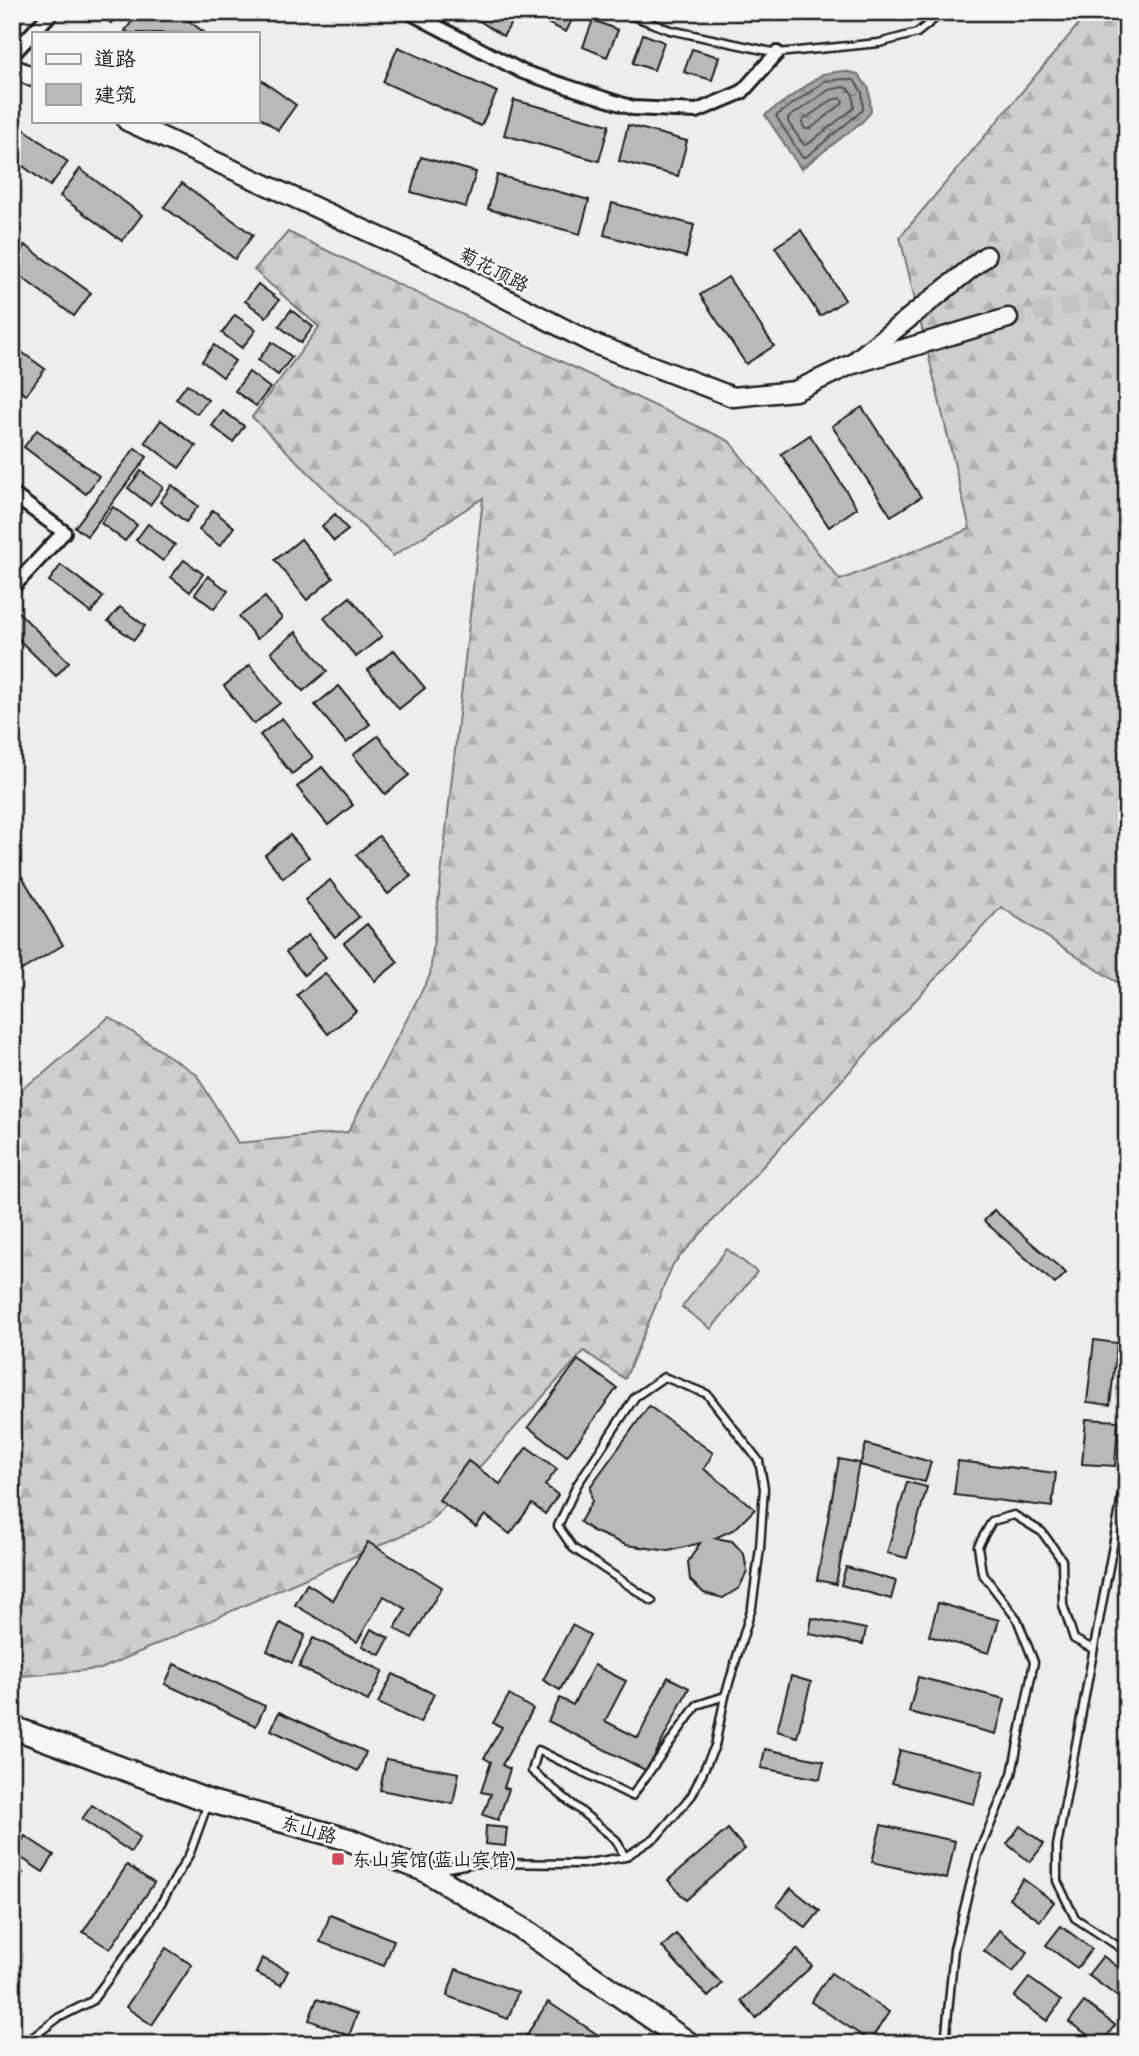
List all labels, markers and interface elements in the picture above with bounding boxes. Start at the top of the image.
legend [32,32,259,122]
text: 道路 [94,45,136,72]
text: 建筑 [94,81,136,108]
street label: 菊花顶路 [455,241,533,297]
street label: 东山路 [278,1810,340,1848]
place label: 东山宾馆(蓝山宾馆) [352,1847,516,1871]
marker: 东山宾馆(蓝山宾馆) [330,1851,346,1867]

